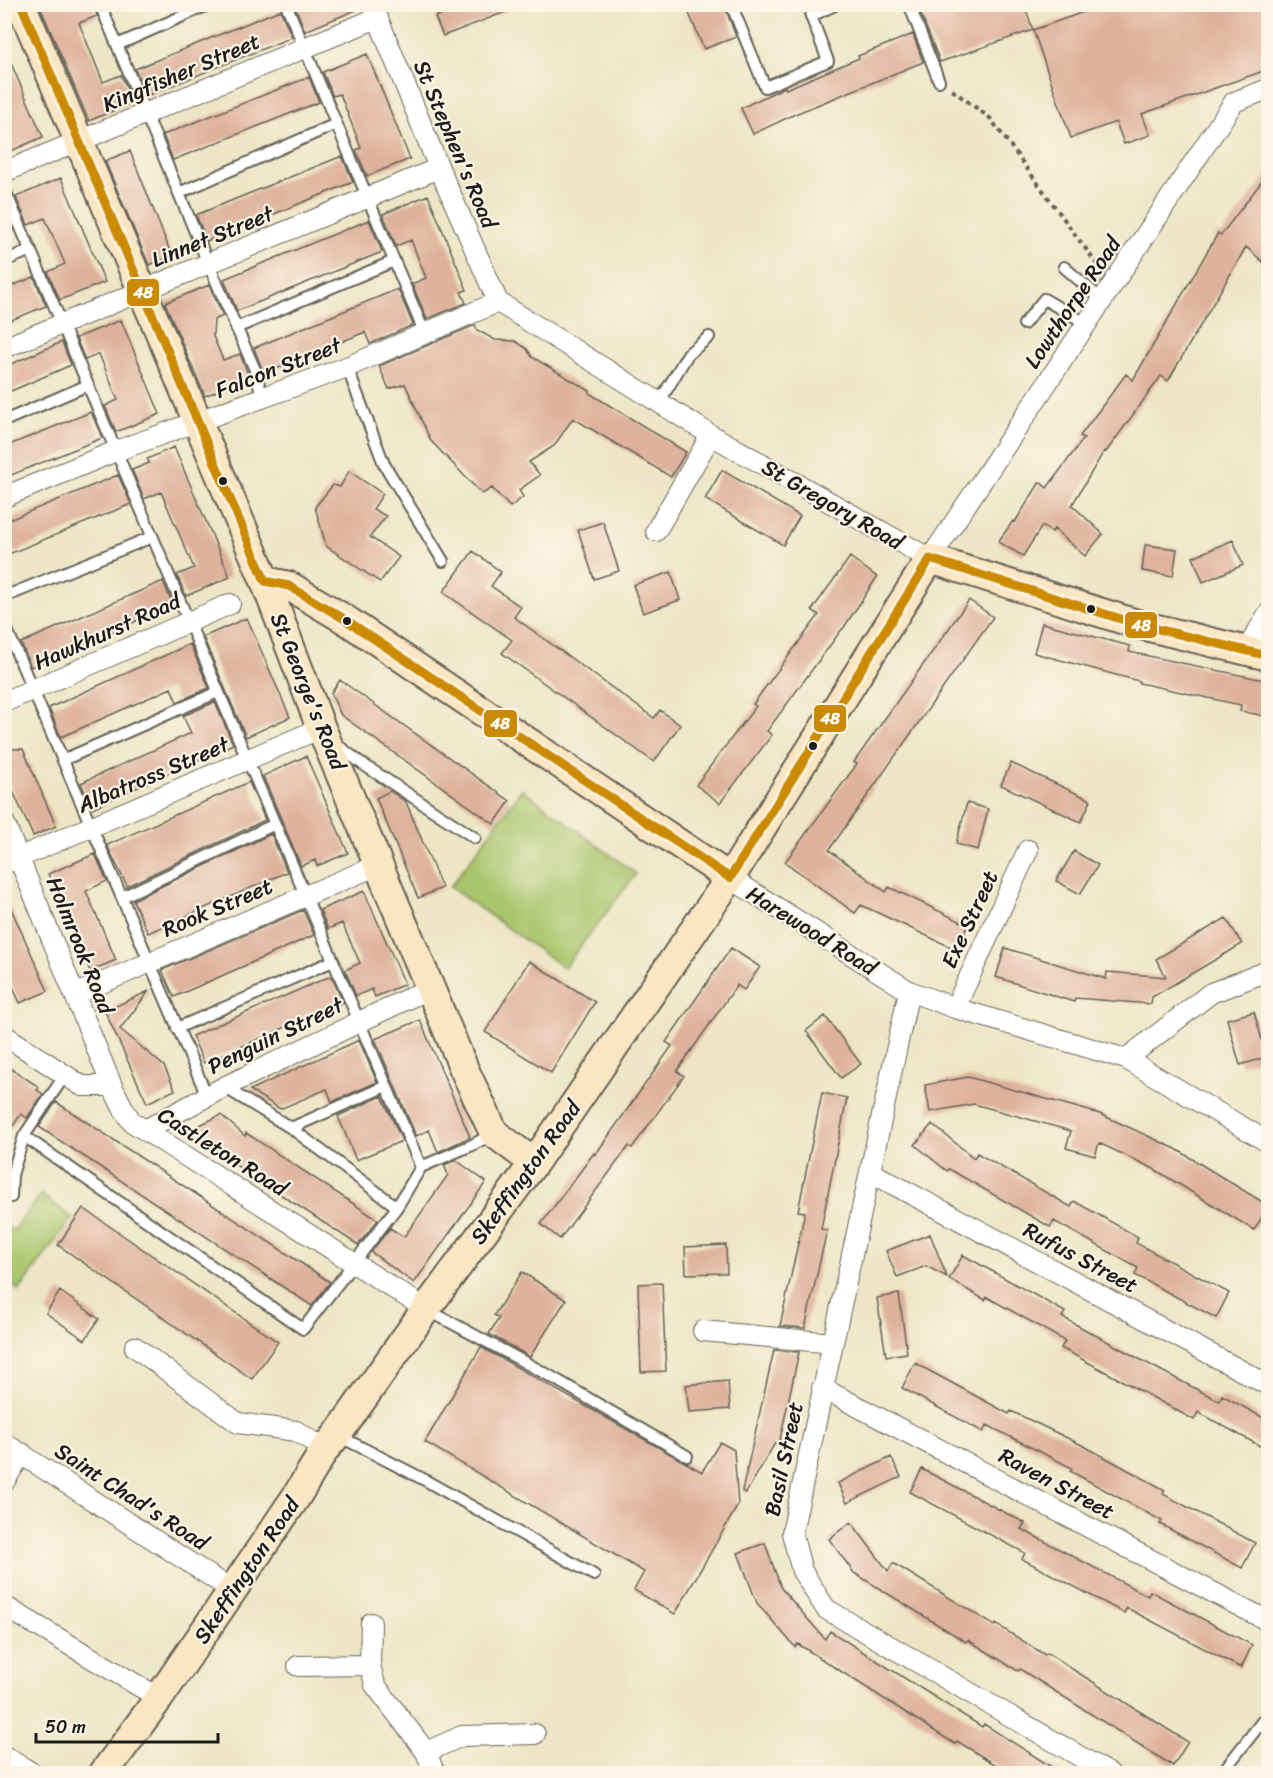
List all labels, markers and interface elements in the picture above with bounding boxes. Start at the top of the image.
street label: Kingfisher Street [96,21,267,123]
street label: St Stephen's Road [402,54,509,236]
street label: Linnet Street [145,194,280,279]
street label: Lowthorpe Road [1013,227,1132,377]
line badge: 48 [126,278,160,307]
text: 48 [132,278,153,307]
street label: Falcon Street [209,325,348,409]
street label: St Gregory Road [754,448,912,562]
unlabelled marker [217,475,229,487]
street label: Hawkhurst Road [27,581,188,681]
unlabelled marker [1085,603,1097,615]
street label: St George's Road [259,606,358,777]
line badge: 48 [1124,611,1158,639]
text: 48 [1130,611,1151,640]
unlabelled marker [341,615,353,627]
line badge: 48 [813,704,847,733]
text: 48 [819,704,840,733]
line badge: 48 [483,709,518,738]
text: 48 [489,709,510,738]
street label: Albatross Street [70,725,236,824]
unlabelled marker [807,740,819,752]
street label: Exe Street [930,863,1009,975]
street label: Rook Street [156,866,279,948]
street label: Holmrook Road [35,870,126,1021]
street label: Harewood Road [738,874,886,987]
street label: Penguin Street [201,985,351,1085]
street label: Skeffington Road [459,1091,592,1253]
street label: Castleton Road [150,1096,297,1208]
street label: Rufus Street [1016,1211,1146,1304]
street label: Basil Street [752,1398,815,1520]
street label: Saint Chad's Road [47,1432,218,1562]
street label: Raven Street [992,1436,1122,1531]
street label: Skeffington Road [183,1487,311,1652]
scale bar [36,1706,218,1744]
text: 50 m [45,1711,86,1743]

